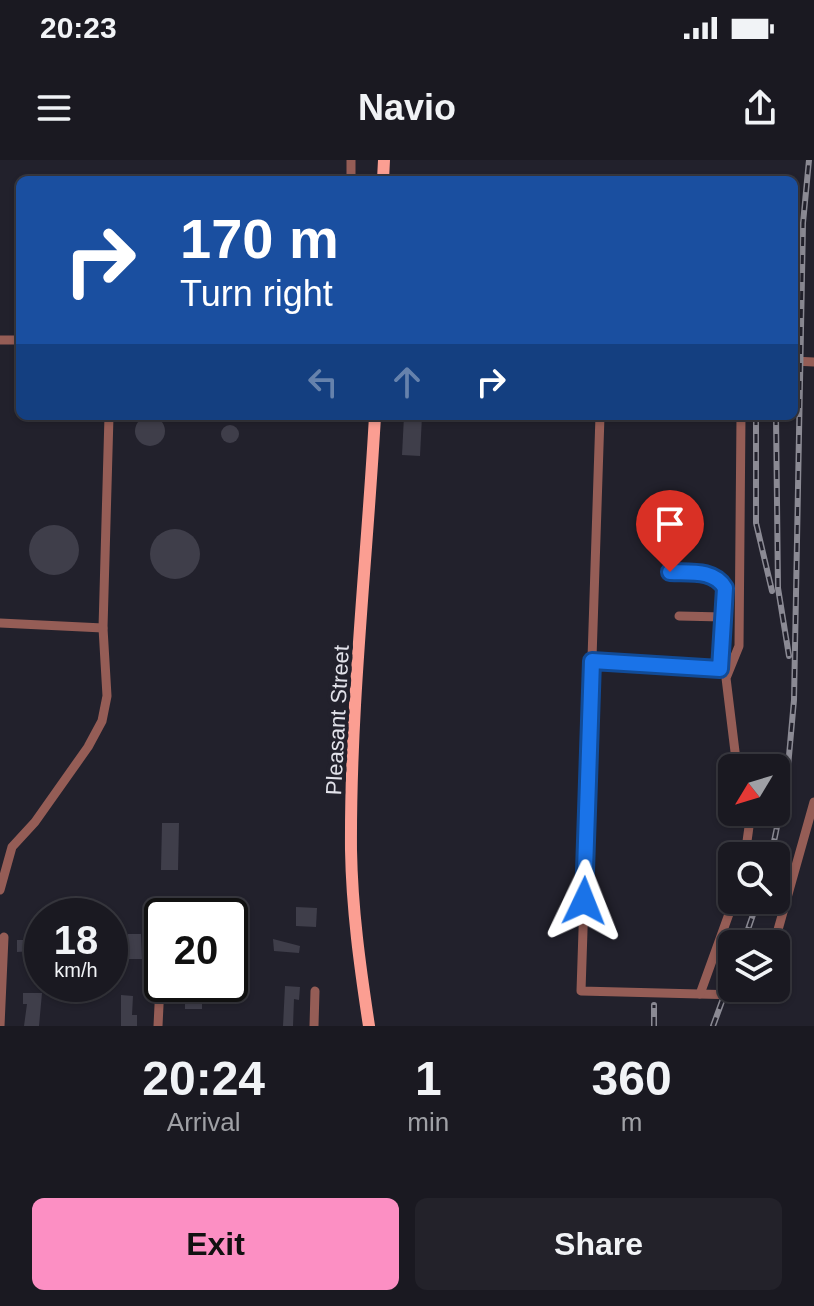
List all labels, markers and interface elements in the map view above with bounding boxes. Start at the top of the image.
text: 20:23 [40,11,117,44]
icon: menu [32,86,76,130]
icon: share [738,86,782,130]
text: Navio [358,87,456,128]
text: 170 m [180,207,339,270]
icon: right [48,208,152,312]
text: Turn right [180,273,333,314]
icon: left [301,360,345,404]
icon: ahead [385,360,429,404]
icon: right [469,360,513,404]
pin [636,490,704,572]
icon: arrive [648,502,692,546]
street label: Pleasant Street [321,644,354,796]
north arrow [718,754,790,826]
map controls [718,754,790,1002]
button: search [718,842,790,914]
position arrow [542,859,626,943]
speed limit sign: 20 [144,898,248,1002]
text: 18 [54,918,98,962]
button: layers [718,930,790,1002]
text: km/h [54,959,98,981]
text: 20:24 [142,1052,265,1105]
text: 1 [415,1052,442,1105]
text: 360 [592,1052,672,1105]
text: Arrival [167,1107,241,1137]
text: min [407,1107,449,1137]
text: m [621,1107,642,1137]
button: Exit [32,1198,399,1290]
button: Share [415,1198,782,1290]

